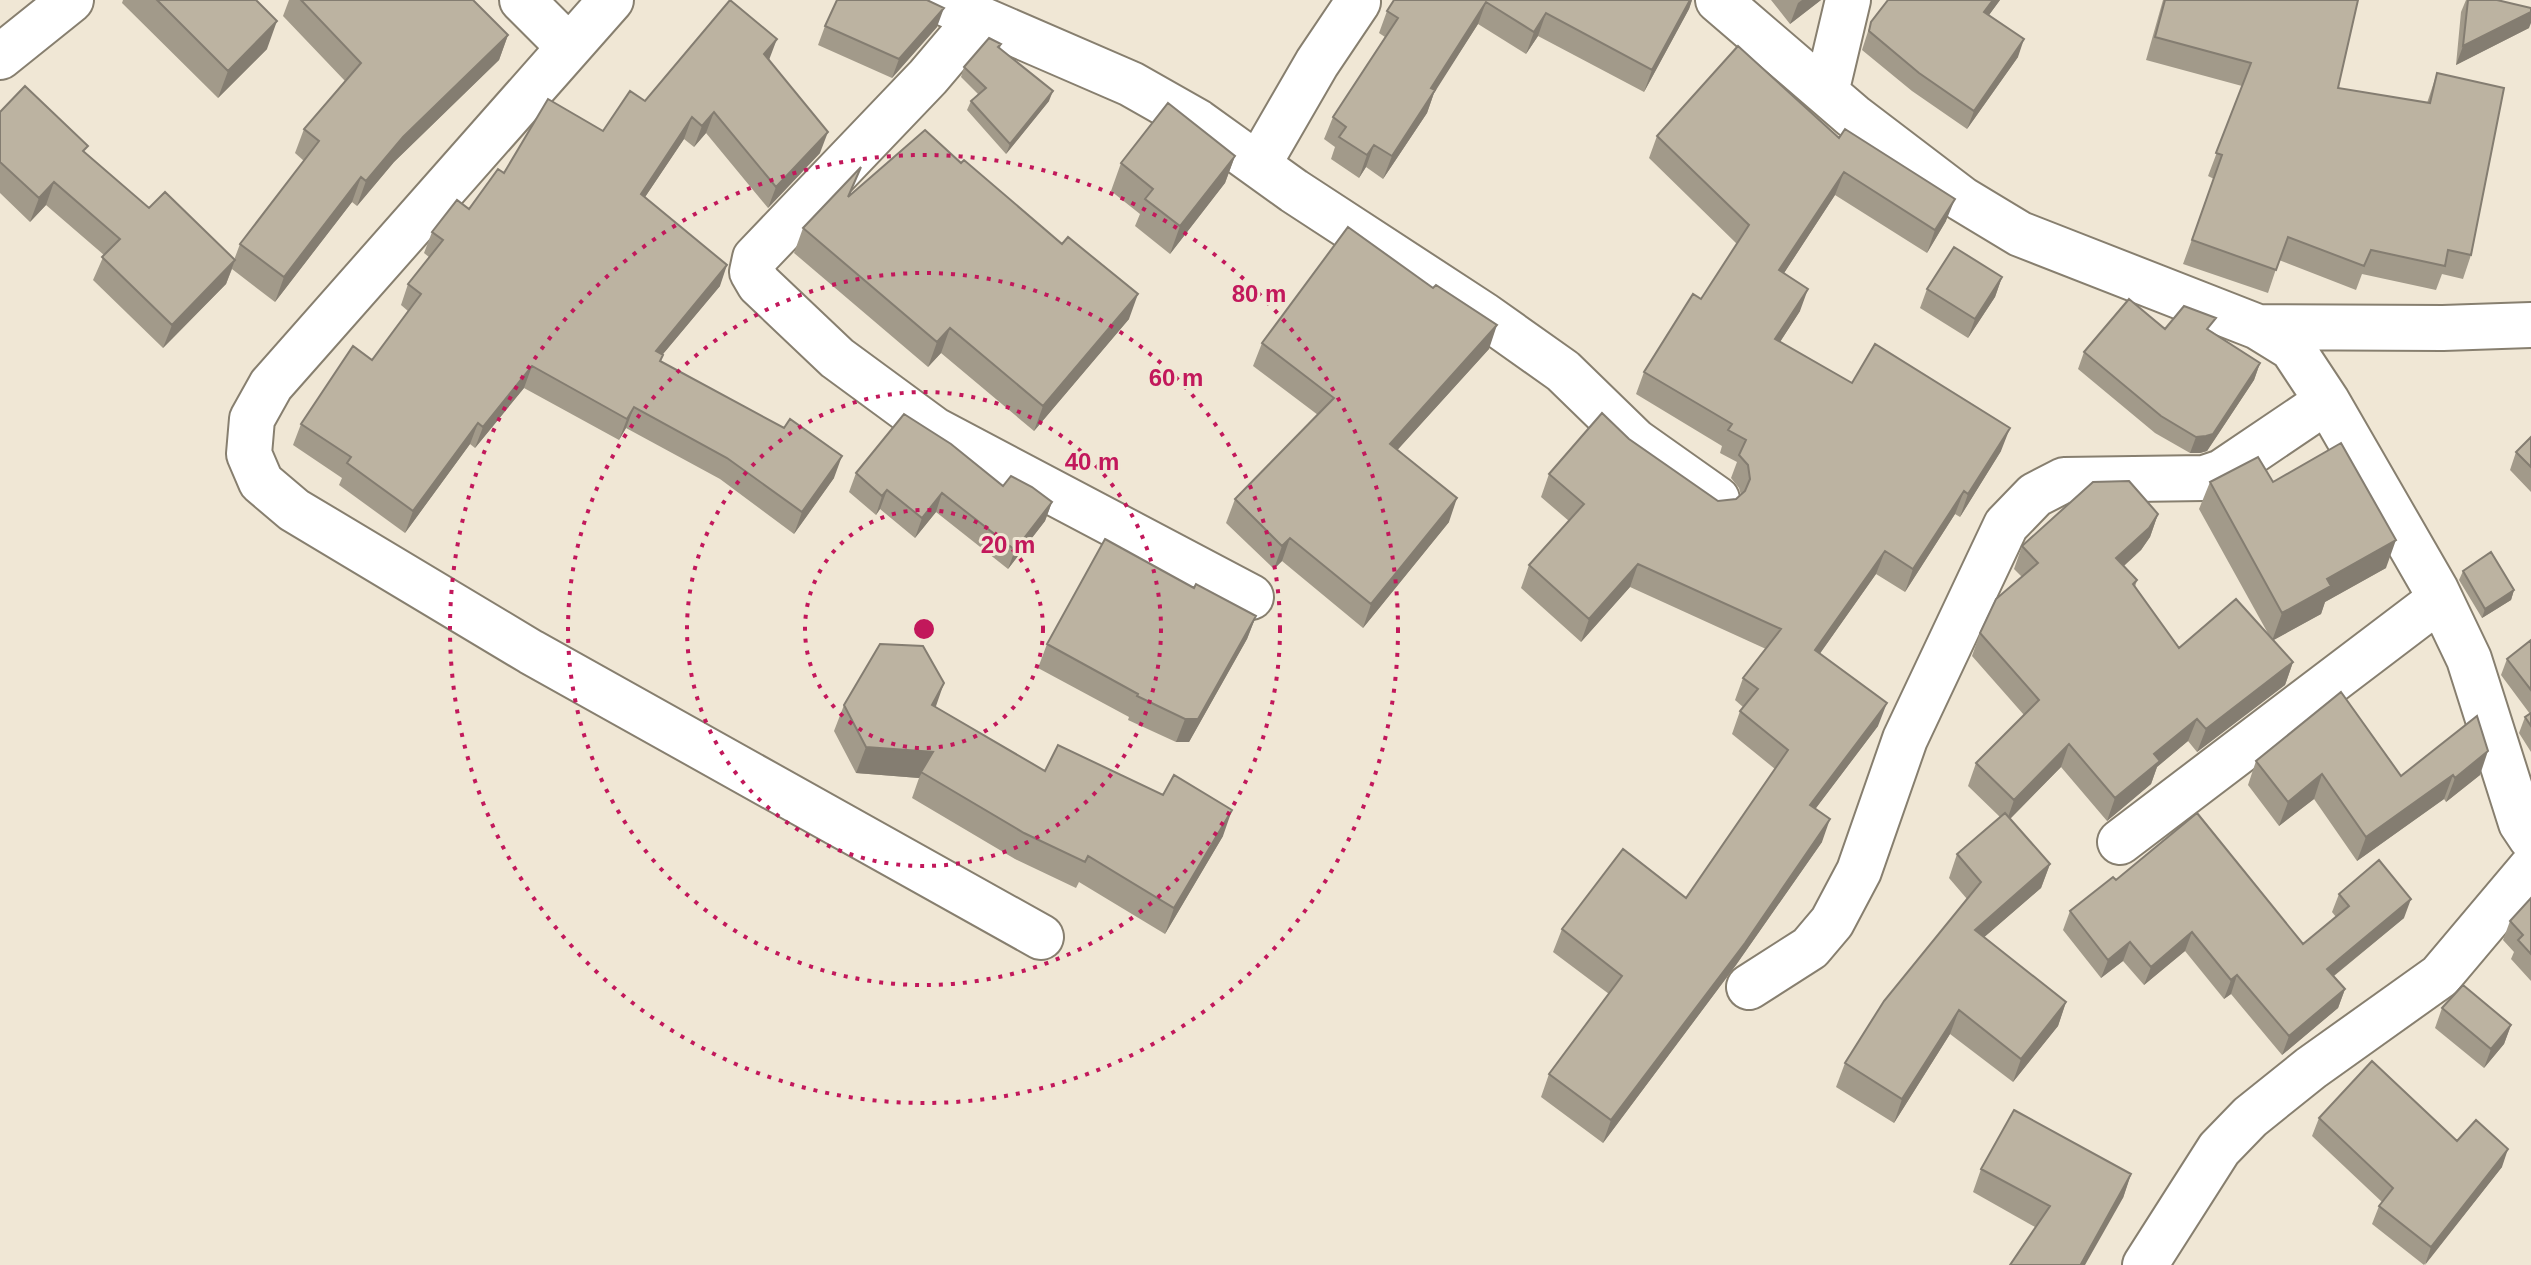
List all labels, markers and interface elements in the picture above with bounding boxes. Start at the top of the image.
text: 80 m [1232,280,1286,307]
text: 60 m [1149,364,1203,391]
text: 40 m [1065,448,1119,475]
text: 20 m [981,531,1035,558]
centre of rings [910,615,938,643]

